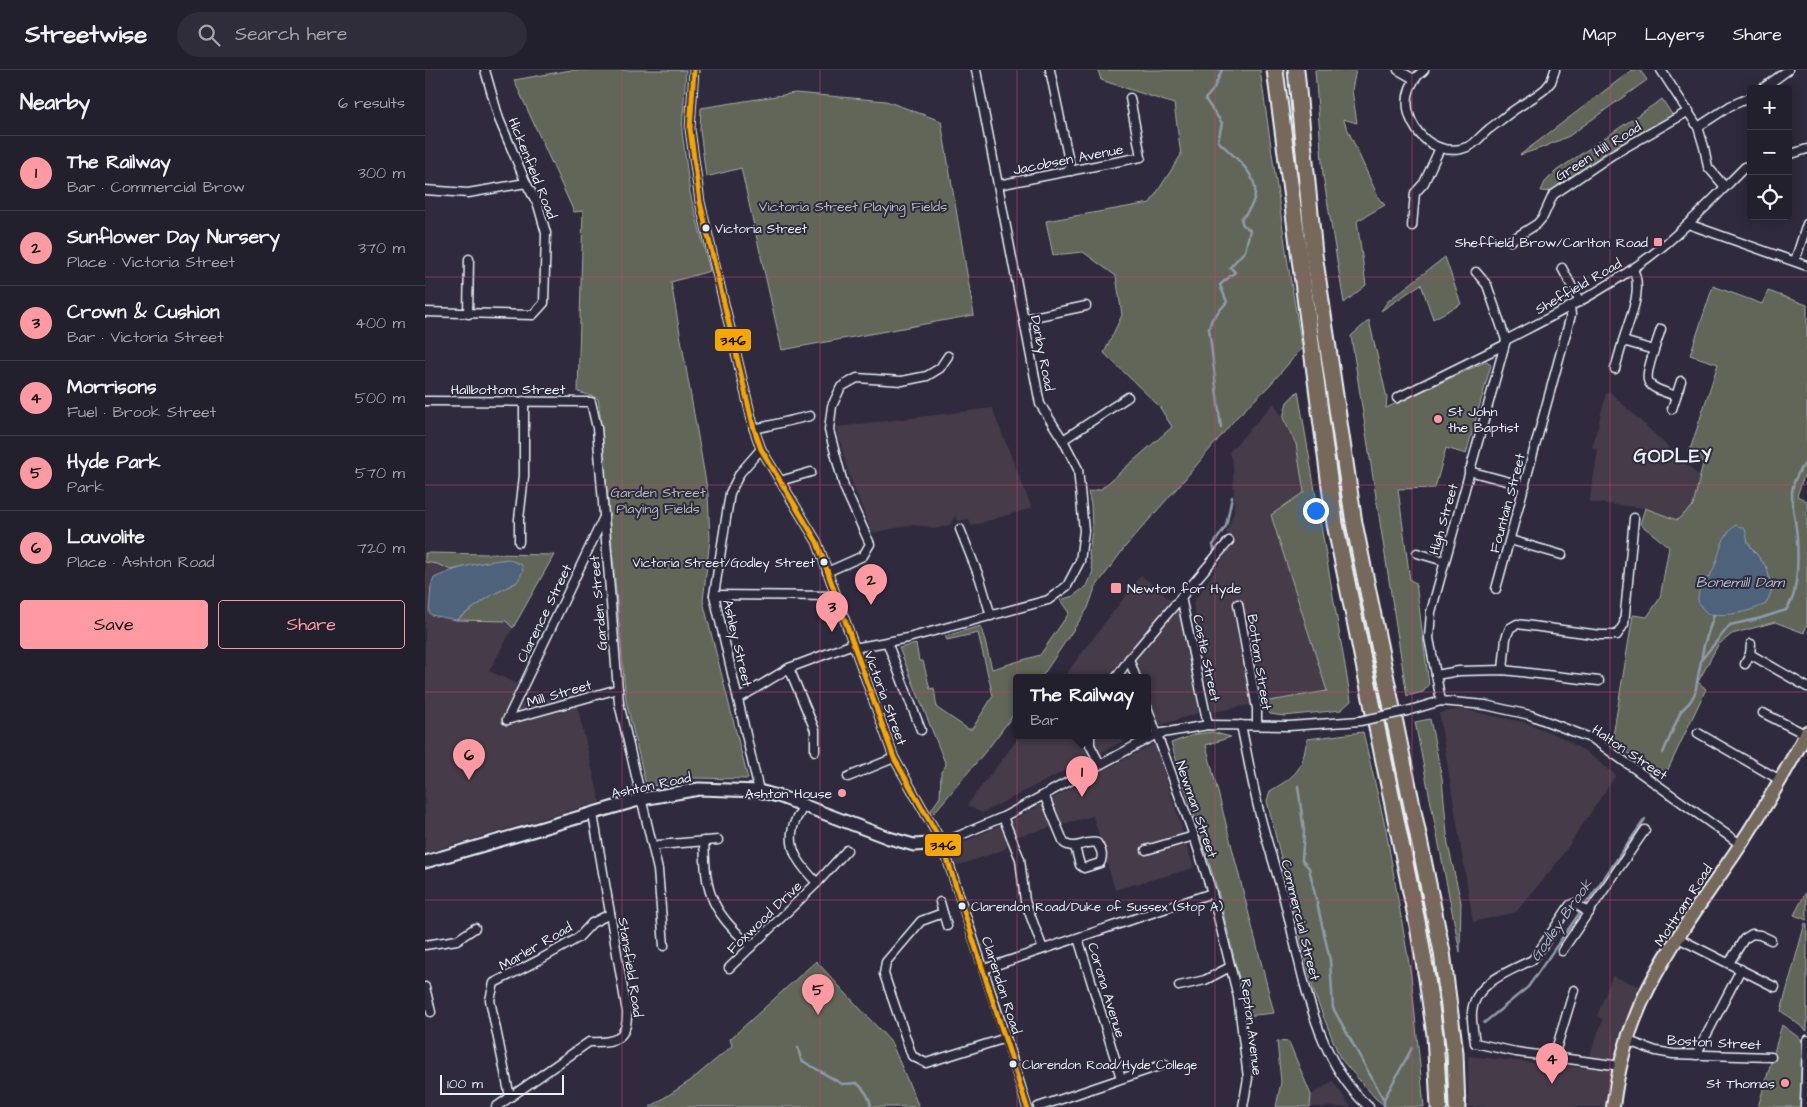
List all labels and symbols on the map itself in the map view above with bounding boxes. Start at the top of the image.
street label: Hickenfield Road [503,115,562,222]
street label: Green Hill Road [1552,117,1645,186]
street label: Jacobsen Avenue [1011,139,1125,180]
park label: Victoria Street Playing Fields [759,197,947,217]
place label: Victoria Street [715,220,808,238]
marker: Victoria Street [701,223,711,233]
place label: Sheffield Brow/Carlton Road [1455,233,1648,253]
marker: Sheffield Brow/Carlton Road [1652,236,1664,248]
street label: Sheffield Road [1532,254,1625,320]
street label: Danby Road [1025,314,1059,393]
line badge: 346 [714,328,752,352]
text: 346 [719,331,746,351]
street label: Hallbottom Street [451,380,566,400]
place label: St John the Baptist [1448,402,1519,438]
marker: St John the Baptist [1432,413,1444,425]
district label: GODLEY [1634,443,1712,470]
street label: Fountain Street [1485,451,1531,555]
street label: High Street [1424,481,1464,557]
park label: Garden Street Playing Fields [610,483,706,519]
your location [1303,498,1329,524]
street label: Garden Street [585,554,613,651]
place label: Victoria Street/Godley Street [633,554,816,573]
marker: Victoria Street/Godley Street [819,557,829,567]
street label: Clarence Street [513,561,577,666]
pin: 2 [855,564,887,605]
water label: Bonemill Dam [1696,572,1786,593]
place label: Newton for Hyde [1127,579,1242,599]
marker: Newton for Hyde [1109,581,1123,595]
pin: 3 [816,591,848,632]
street label: Ashley Street [717,598,757,689]
street label: Castle Street [1187,613,1225,704]
street label: Bottom Street [1242,613,1277,712]
street label: Victoria Street [859,648,912,749]
street label: Mill Street [524,675,595,713]
street label: Halton Street [1588,720,1671,786]
pin: 6 [453,739,485,780]
pin: 1 [1066,756,1098,797]
street label: Newman Street [1170,758,1222,861]
street label: Ashton Road [609,768,693,804]
place label: Ashton House [745,784,832,804]
marker: Ashton House [836,787,848,799]
line badge: 346 [924,833,962,857]
text: 346 [929,836,956,856]
street label: Commercial Street [1275,858,1325,983]
street label: Mottram Road [1650,861,1718,951]
water label: Godley Brook [1525,874,1599,966]
street label: Foxwood Drive [723,876,807,959]
place label: Clarendon Road/Duke of Sussex (Stop A) [971,898,1223,916]
marker: Clarendon Road/Duke of Sussex (Stop A) [957,901,967,911]
street label: Stansfield Road [612,916,648,1019]
street label: Marler Road [495,918,576,976]
street label: Clarendon Road [976,934,1026,1037]
street label: Corona Avenue [1082,940,1130,1041]
pin: 5 [802,974,834,1015]
street label: Repton Avenue [1235,978,1267,1077]
street label: Boston Street [1666,1031,1762,1055]
pin: 4 [1536,1043,1568,1084]
place label: Clarendon Road/Hyde College [1022,1056,1197,1075]
marker: Clarendon Road/Hyde College [1008,1059,1018,1069]
scale bar [440,1072,564,1095]
place label: St Thomas [1706,1074,1775,1094]
marker: St Thomas [1779,1077,1791,1089]

